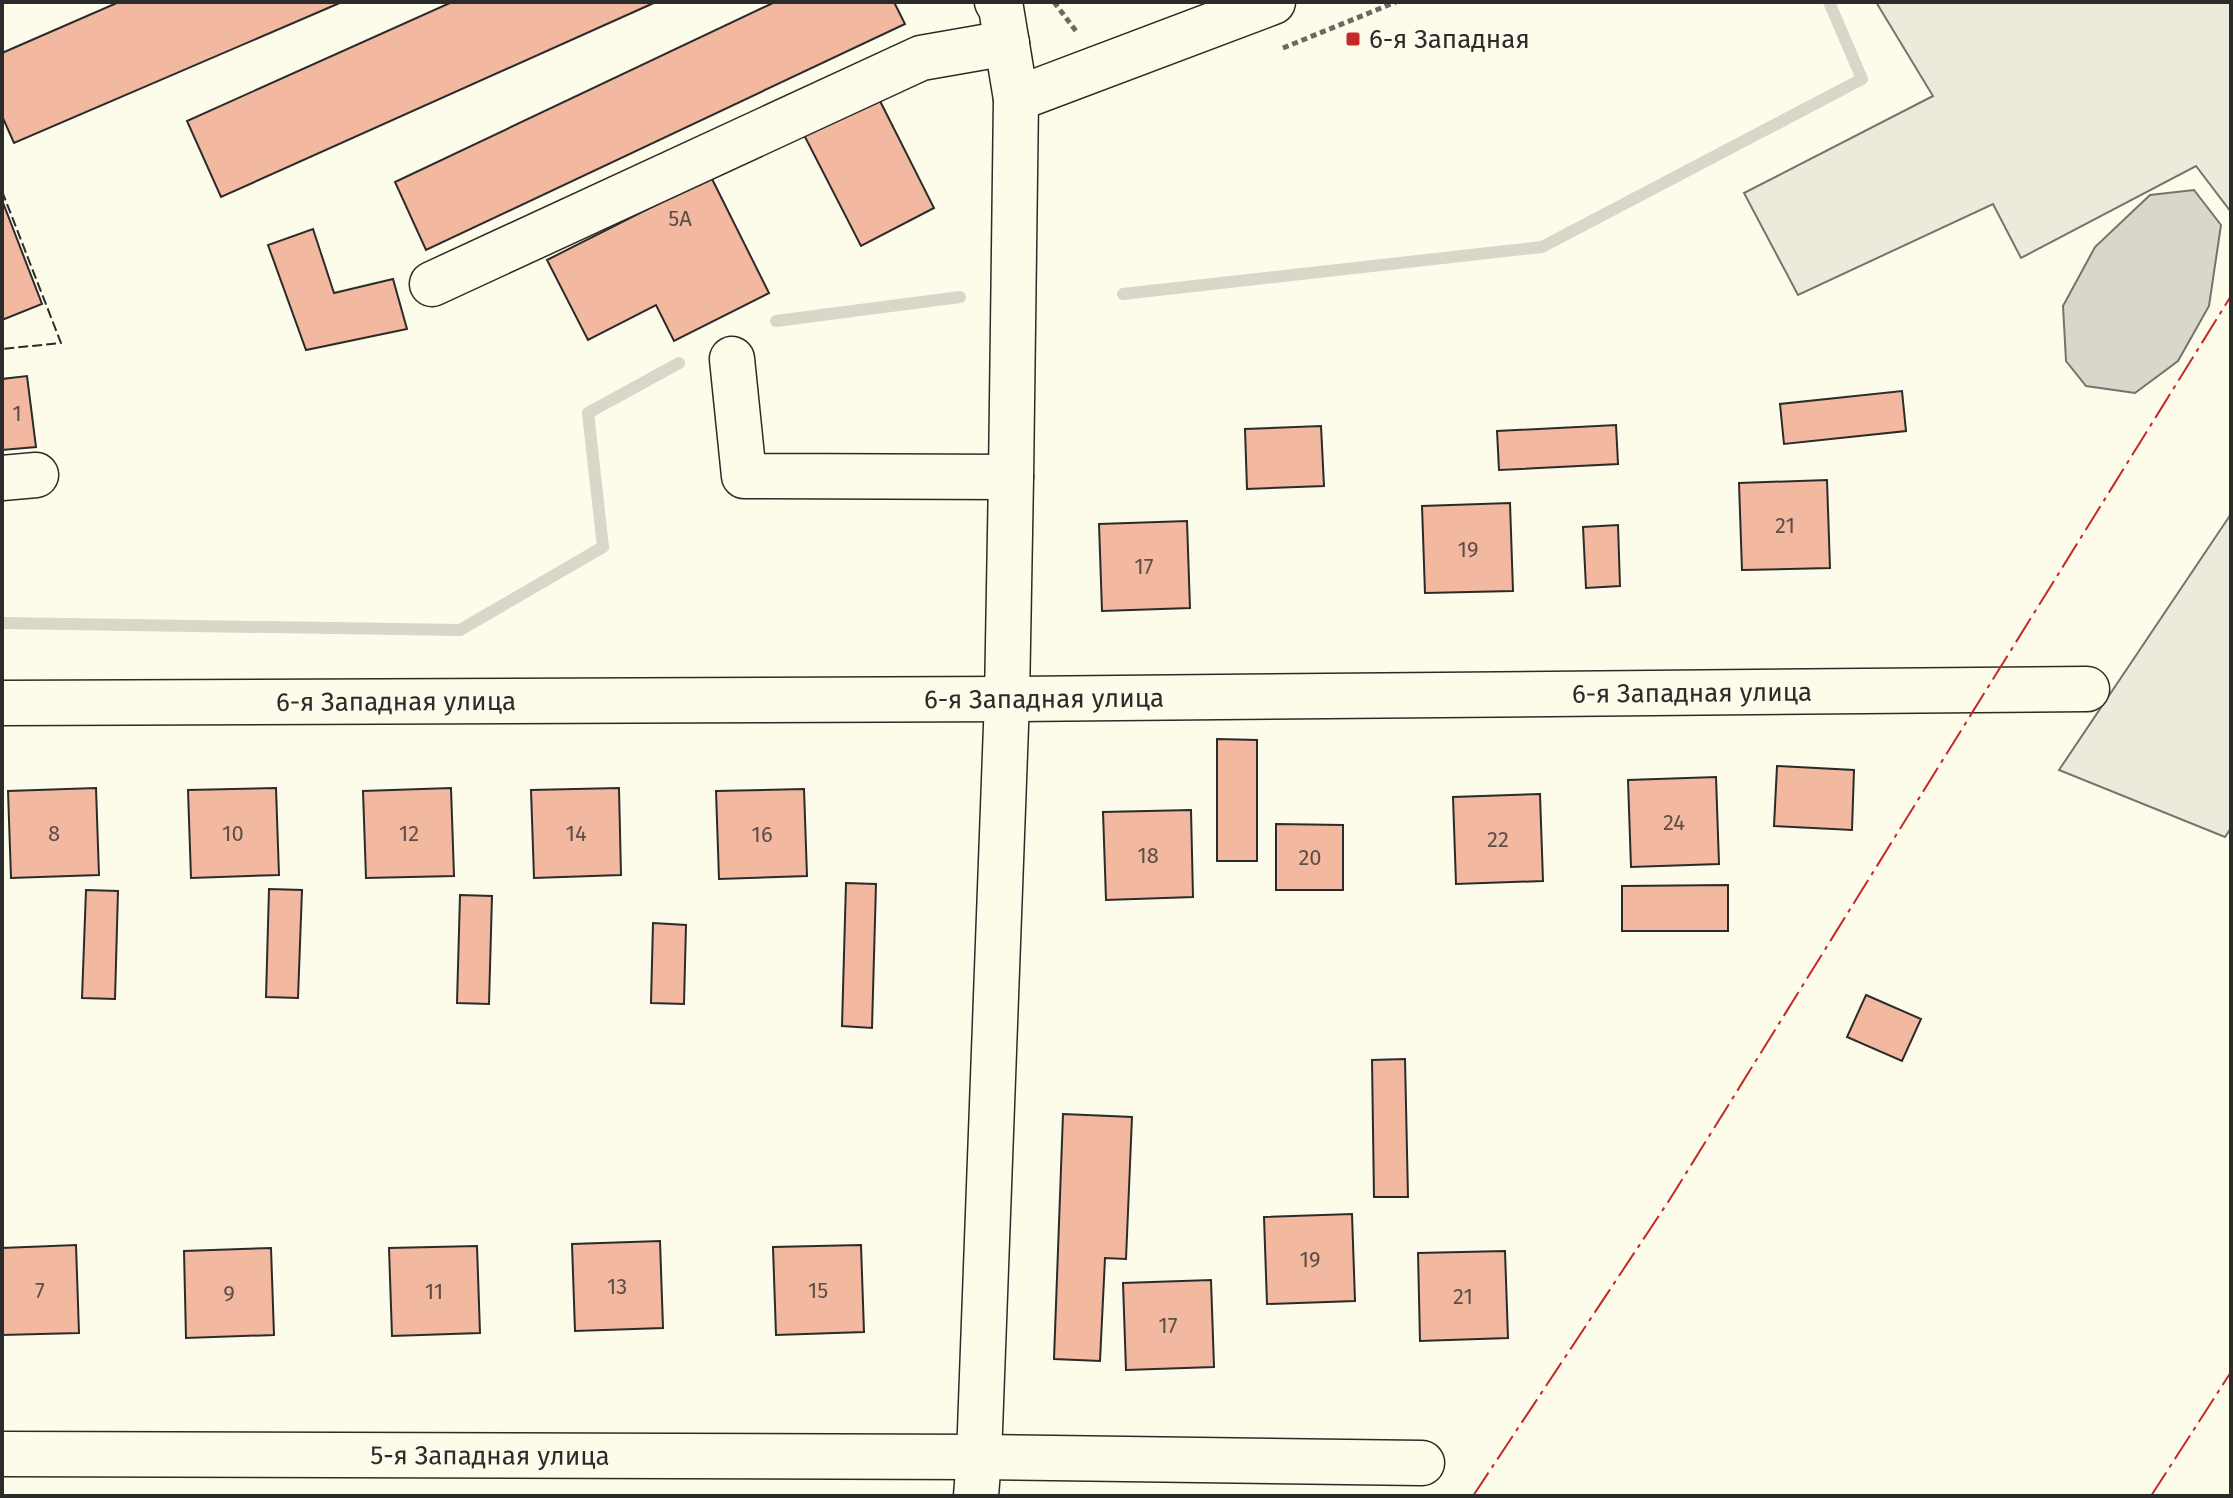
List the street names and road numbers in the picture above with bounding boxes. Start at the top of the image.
street label: 6-я Западная улица [1572,676,1812,709]
street label: 6-я Западная улица [924,682,1164,715]
street label: 6-я Западная улица [276,685,516,717]
street label: 5-я Западная улица [370,1440,610,1471]

